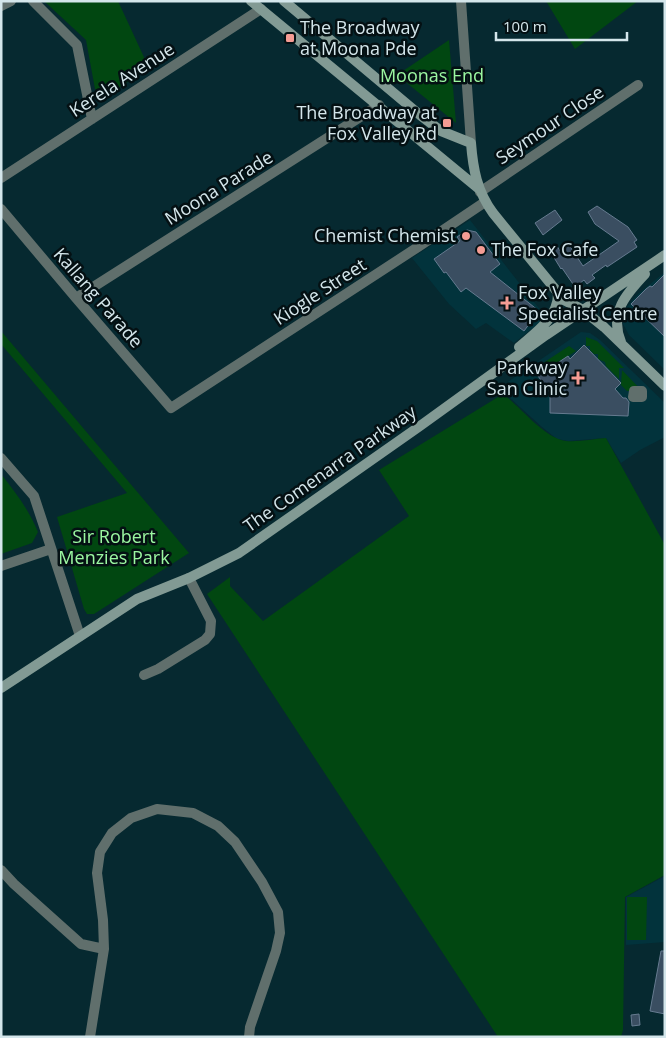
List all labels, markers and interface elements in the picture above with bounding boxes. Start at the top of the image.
scale bar [496,10,627,42]
place label: The Broadway at Moona Pde [300,15,421,60]
text: 100 m [503,16,547,36]
marker: The Broadway at Moona Pde [284,32,296,44]
street label: Kerela Avenue [64,36,179,122]
park label: Moonas End [380,63,484,87]
street label: Seymour Close [491,79,608,169]
place label: The Broadway at Fox Valley Rd [296,100,437,145]
marker: The Broadway at Fox Valley Rd [441,117,453,129]
street label: Moona Parade [160,144,277,230]
place label: Chemist Chemist [314,223,456,247]
marker: Chemist Chemist [460,230,472,242]
place label: The Fox Cafe [491,237,598,261]
street label: Kallang Parade [49,242,149,352]
marker: The Fox Cafe [475,244,487,256]
street label: Kiogle Street [269,252,370,330]
place label: Fox Valley Specialist Centre [518,280,657,325]
marker: Fox Valley Specialist Centre [500,296,514,310]
place label: Parkway San Clinic [487,355,568,400]
marker: Parkway San Clinic [571,371,585,385]
street label: The Comenarra Parkway [238,399,421,537]
park label: Sir Robert Menzies Park [58,524,170,569]

